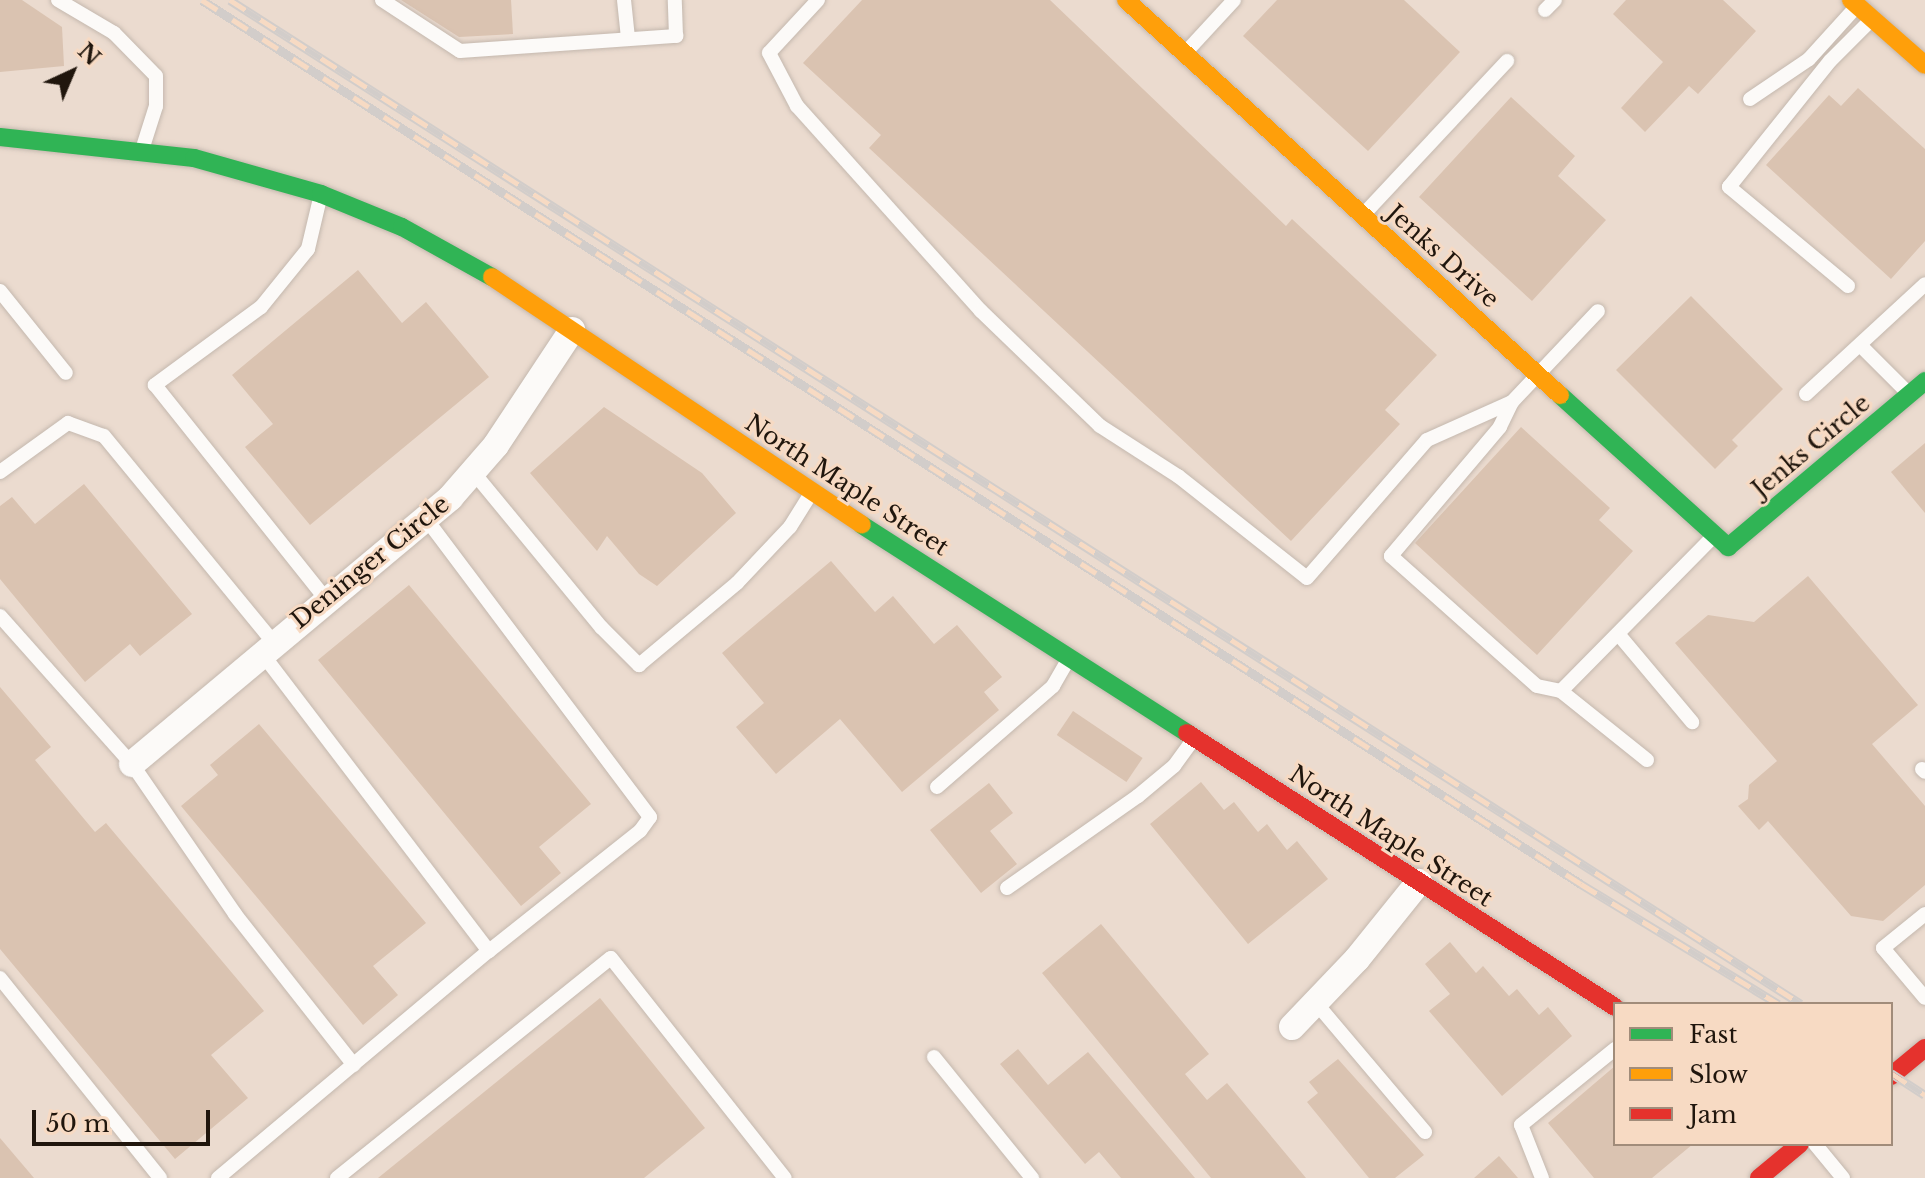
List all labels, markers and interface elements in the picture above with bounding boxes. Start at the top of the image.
north arrow [32,32,112,112]
text: N [72,37,106,71]
street label: Jenks Drive [1381,198,1505,314]
street label: Jenks Circle [1746,388,1876,504]
street label: North Maple Street [740,408,954,562]
street label: Deninger Circle [285,489,455,635]
street label: North Maple Street [1284,759,1498,913]
legend [1613,1002,1893,1146]
text: Fast [1689,1020,1737,1049]
text: Slow [1689,1060,1748,1089]
scale bar [36,1094,214,1144]
text: Jam [1689,1100,1737,1129]
text: 50 m [46,1109,109,1138]

